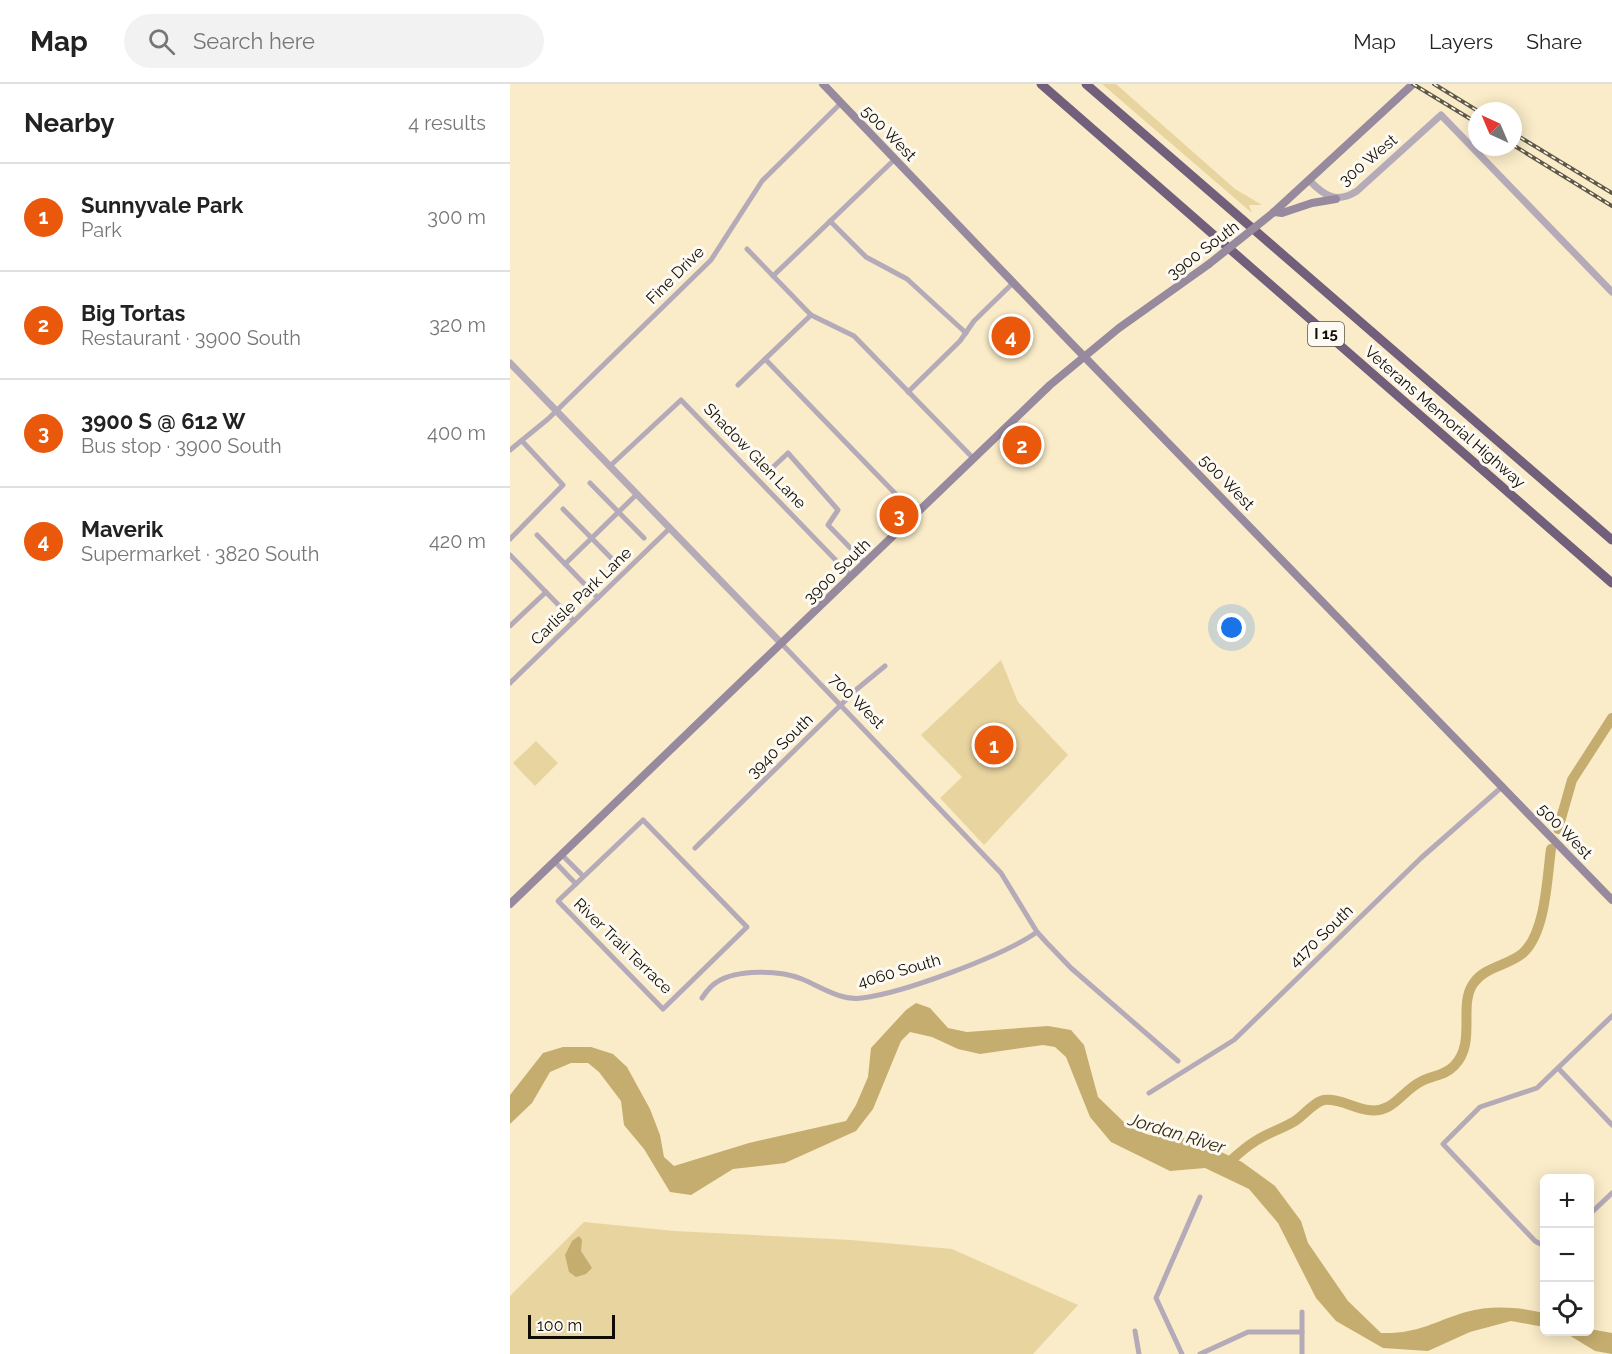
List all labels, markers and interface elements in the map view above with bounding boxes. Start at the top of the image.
search box [124,14,544,68]
text: Map [30,25,88,58]
icon: search [145,25,178,58]
text: Search here [193,28,315,54]
text: Map [1353,29,1396,54]
text: Layers [1429,29,1493,54]
text: Share [1526,29,1582,54]
street label: 500 West [858,101,921,165]
north arrow [1468,102,1522,156]
text: Nearby [24,108,114,138]
text: 4 results [408,111,486,135]
street label: 300 West [1335,130,1401,190]
text: Sunnyvale Park [81,192,243,218]
text: 1 [39,205,48,229]
text: 300 m [427,205,486,229]
street label: 3900 South [1163,217,1243,283]
text: Park [81,218,122,242]
street label: Fine Drive [642,242,708,308]
text: Big Tortas [81,300,185,326]
text: 2 [38,313,49,337]
text: 320 m [429,313,486,337]
pin: 4 [992,314,1030,358]
road number: I 15 [1308,322,1344,346]
text: Restaurant · 3900 South [81,326,301,350]
street label: Veterans Memorial Highway [1361,342,1529,492]
street label: Shadow Glen Lane [700,399,810,513]
text: 3900 S @ 612 W [81,408,245,434]
text: 3 [38,421,49,445]
text: 400 m [427,421,486,445]
pin: 2 [1002,422,1042,468]
text: Bus stop · 3900 South [81,434,282,458]
street label: 500 West [1196,450,1259,514]
pin: 3 [880,492,918,538]
text: Maverik [81,516,163,542]
text: 4 [38,529,49,553]
text: 420 m [429,529,486,553]
street label: 3900 South [800,535,874,607]
text: Supermarket · 3820 South [81,542,319,566]
street label: Carlisle Park Lane [527,543,635,649]
your location [1217,613,1246,642]
street label: 700 West [826,670,889,733]
street label: 3940 South [743,710,817,782]
pin: 1 [974,722,1014,768]
street label: 500 West [1534,799,1597,863]
street label: River Trail Terrace [570,894,676,998]
street label: 4170 South [1285,901,1357,971]
street label: 4060 South [855,950,943,992]
water label: Jordan River [1125,1108,1229,1158]
map controls [1540,1174,1594,1336]
button: + [1540,1174,1594,1228]
button: − [1540,1228,1594,1282]
button: locate [1540,1282,1594,1336]
scale bar [528,1312,615,1340]
text: 100 m [537,1316,582,1335]

